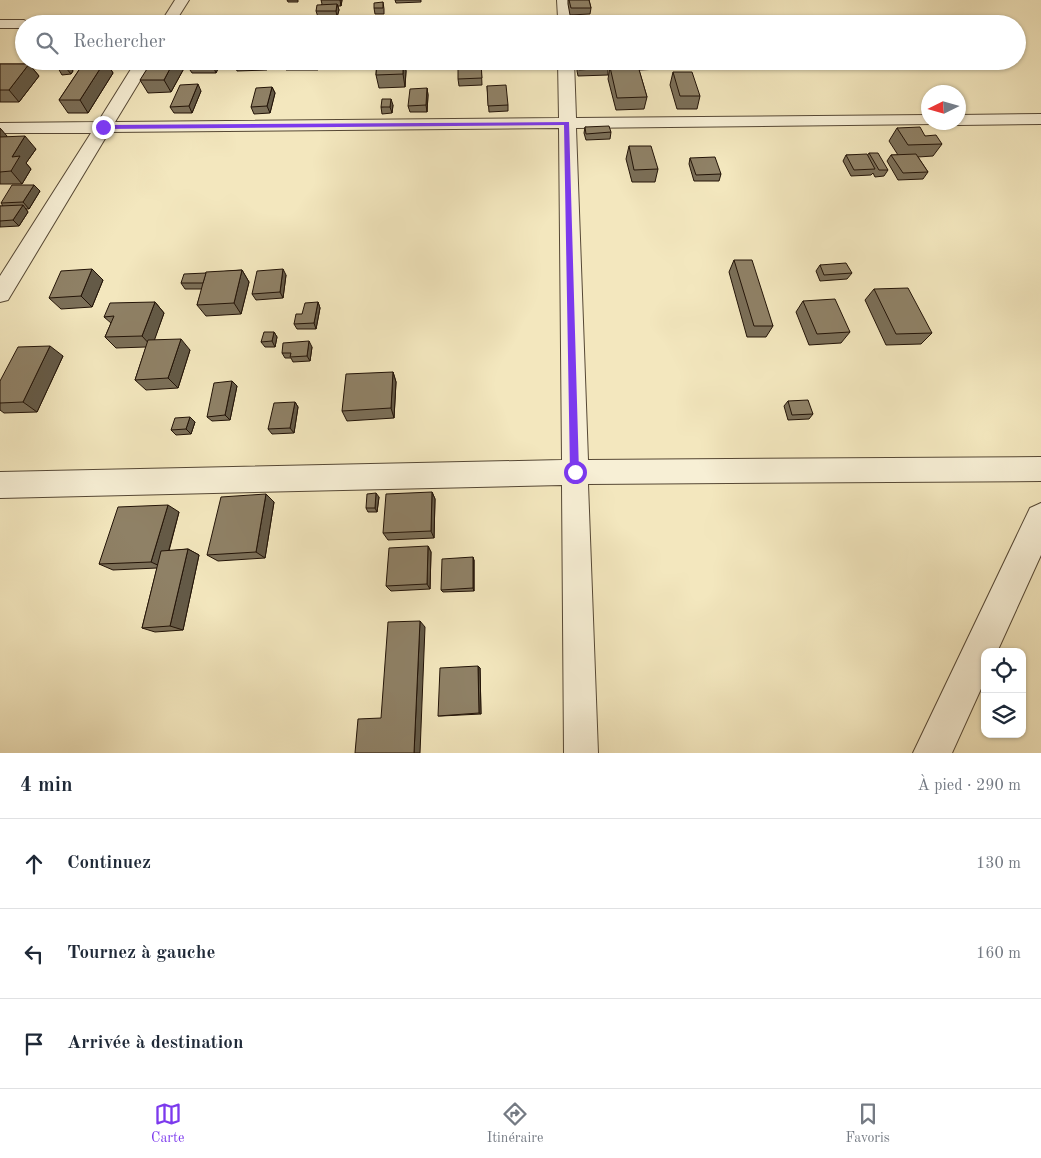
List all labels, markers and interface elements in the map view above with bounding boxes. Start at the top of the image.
search box [15,15,1026,70]
icon: search [33,29,61,57]
text: Rechercher [73,33,166,52]
north arrow [921,85,966,130]
route end [92,116,115,139]
route start [564,461,587,484]
map controls [981,648,1026,738]
button: locate [981,648,1026,693]
button: layers [981,693,1026,738]
text: 4 min [20,775,73,796]
text: À pied · 290 m [918,778,1021,794]
icon: ahead [20,850,48,878]
text: Continuez [67,854,151,873]
text: 130 m [976,856,1021,872]
icon: left [20,940,48,968]
text: Tournez à gauche [67,944,215,963]
text: 160 m [976,946,1021,962]
icon: arrive [20,1030,48,1058]
text: Arrivée à destination [67,1034,243,1053]
tab: Carte [151,1100,184,1147]
tab: Itinéraire [487,1100,543,1147]
tab: Favoris [846,1100,890,1147]

